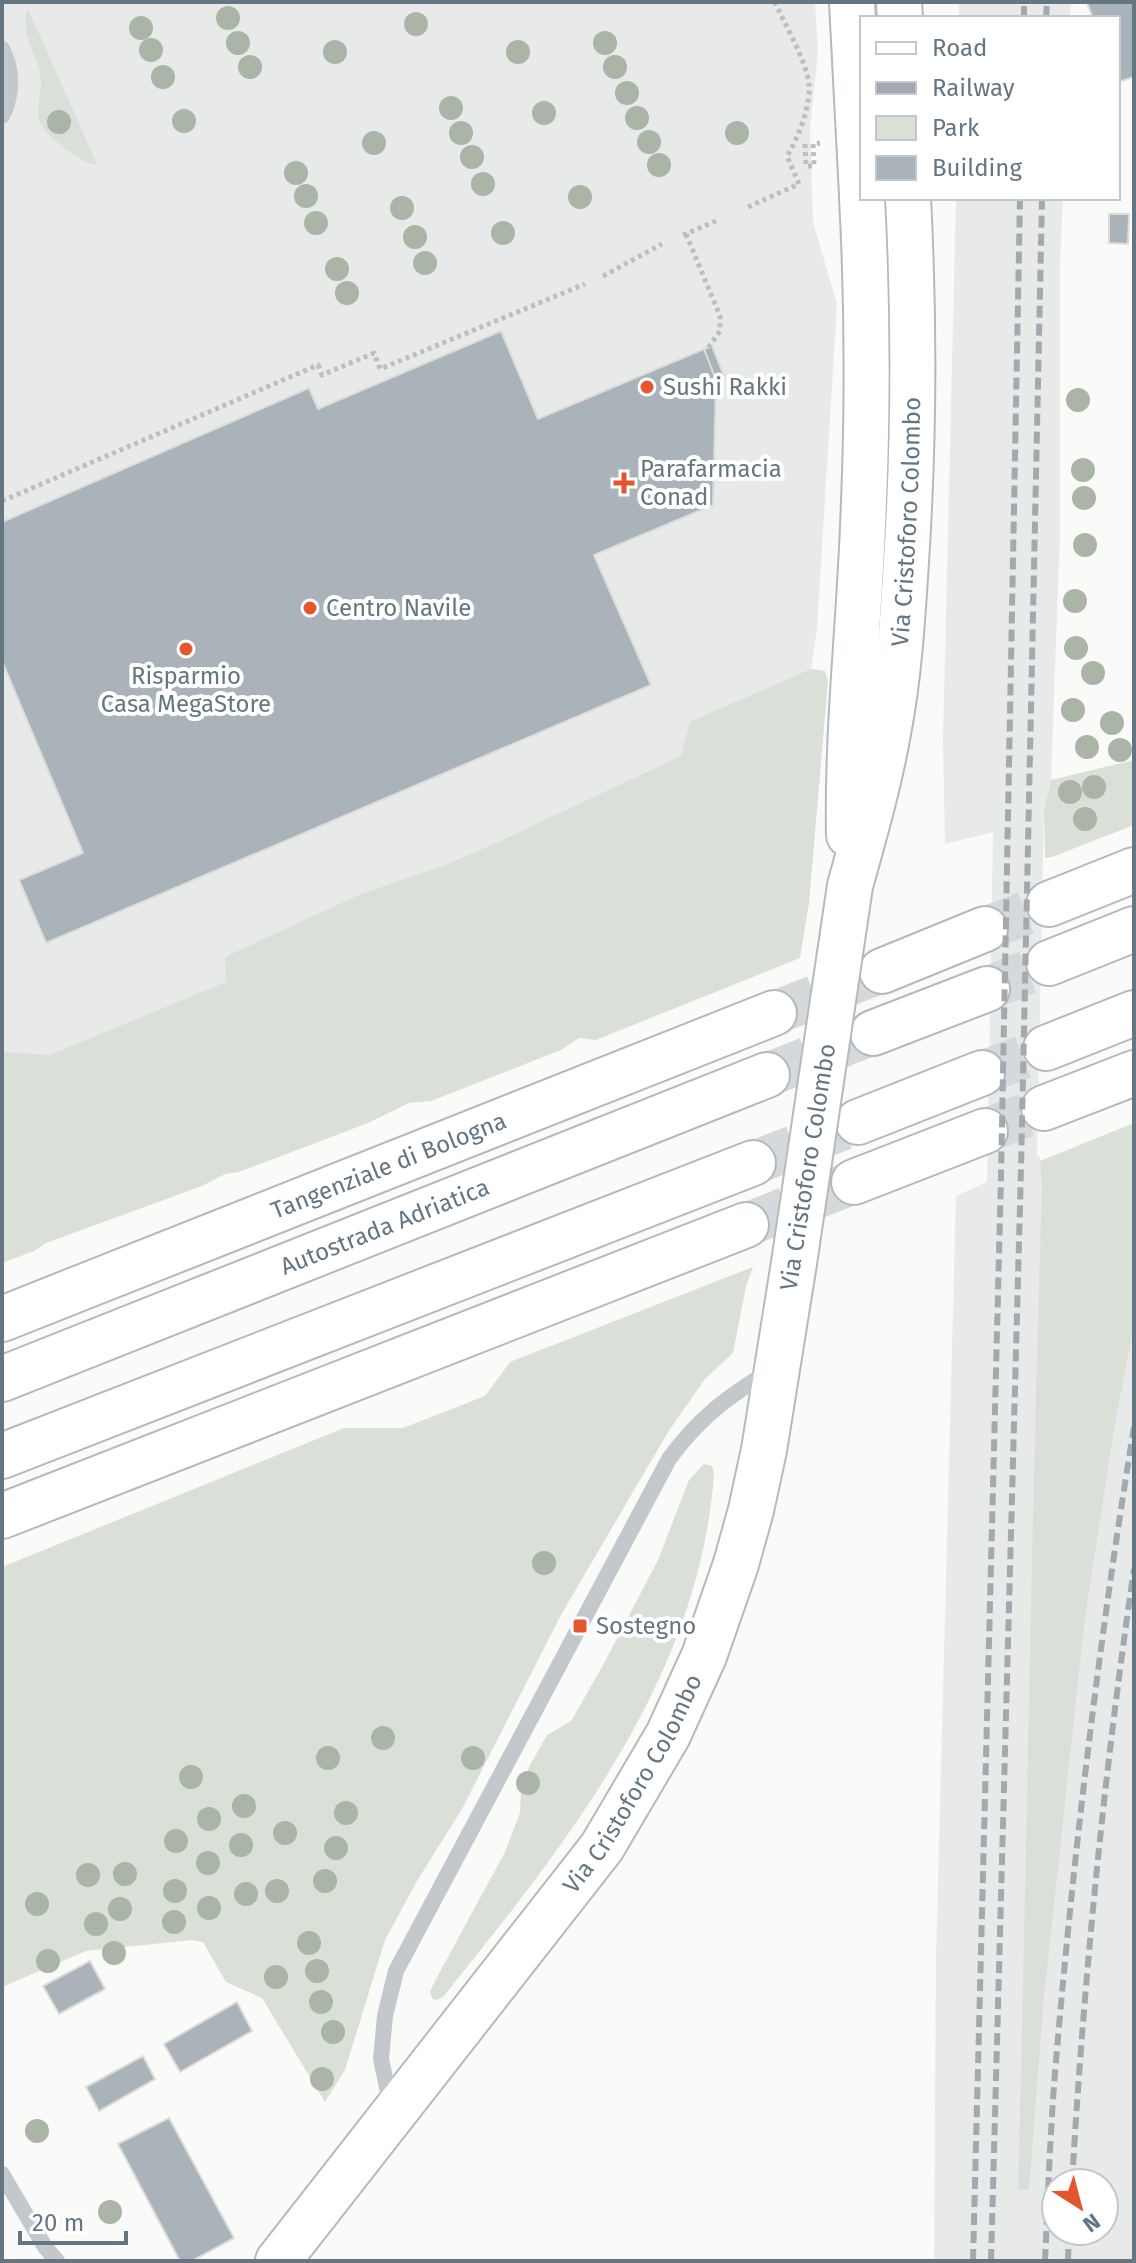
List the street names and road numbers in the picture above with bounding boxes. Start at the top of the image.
street label: Via Cristoforo Colombo [886,397,926,648]
street label: Via Cristoforo Colombo [775,1042,841,1292]
street label: Tangenziale di Bologna [267,1106,510,1225]
street label: Autostrada Adriatica [276,1173,493,1281]
street label: Via Cristoforo Colombo [557,1670,708,1899]

